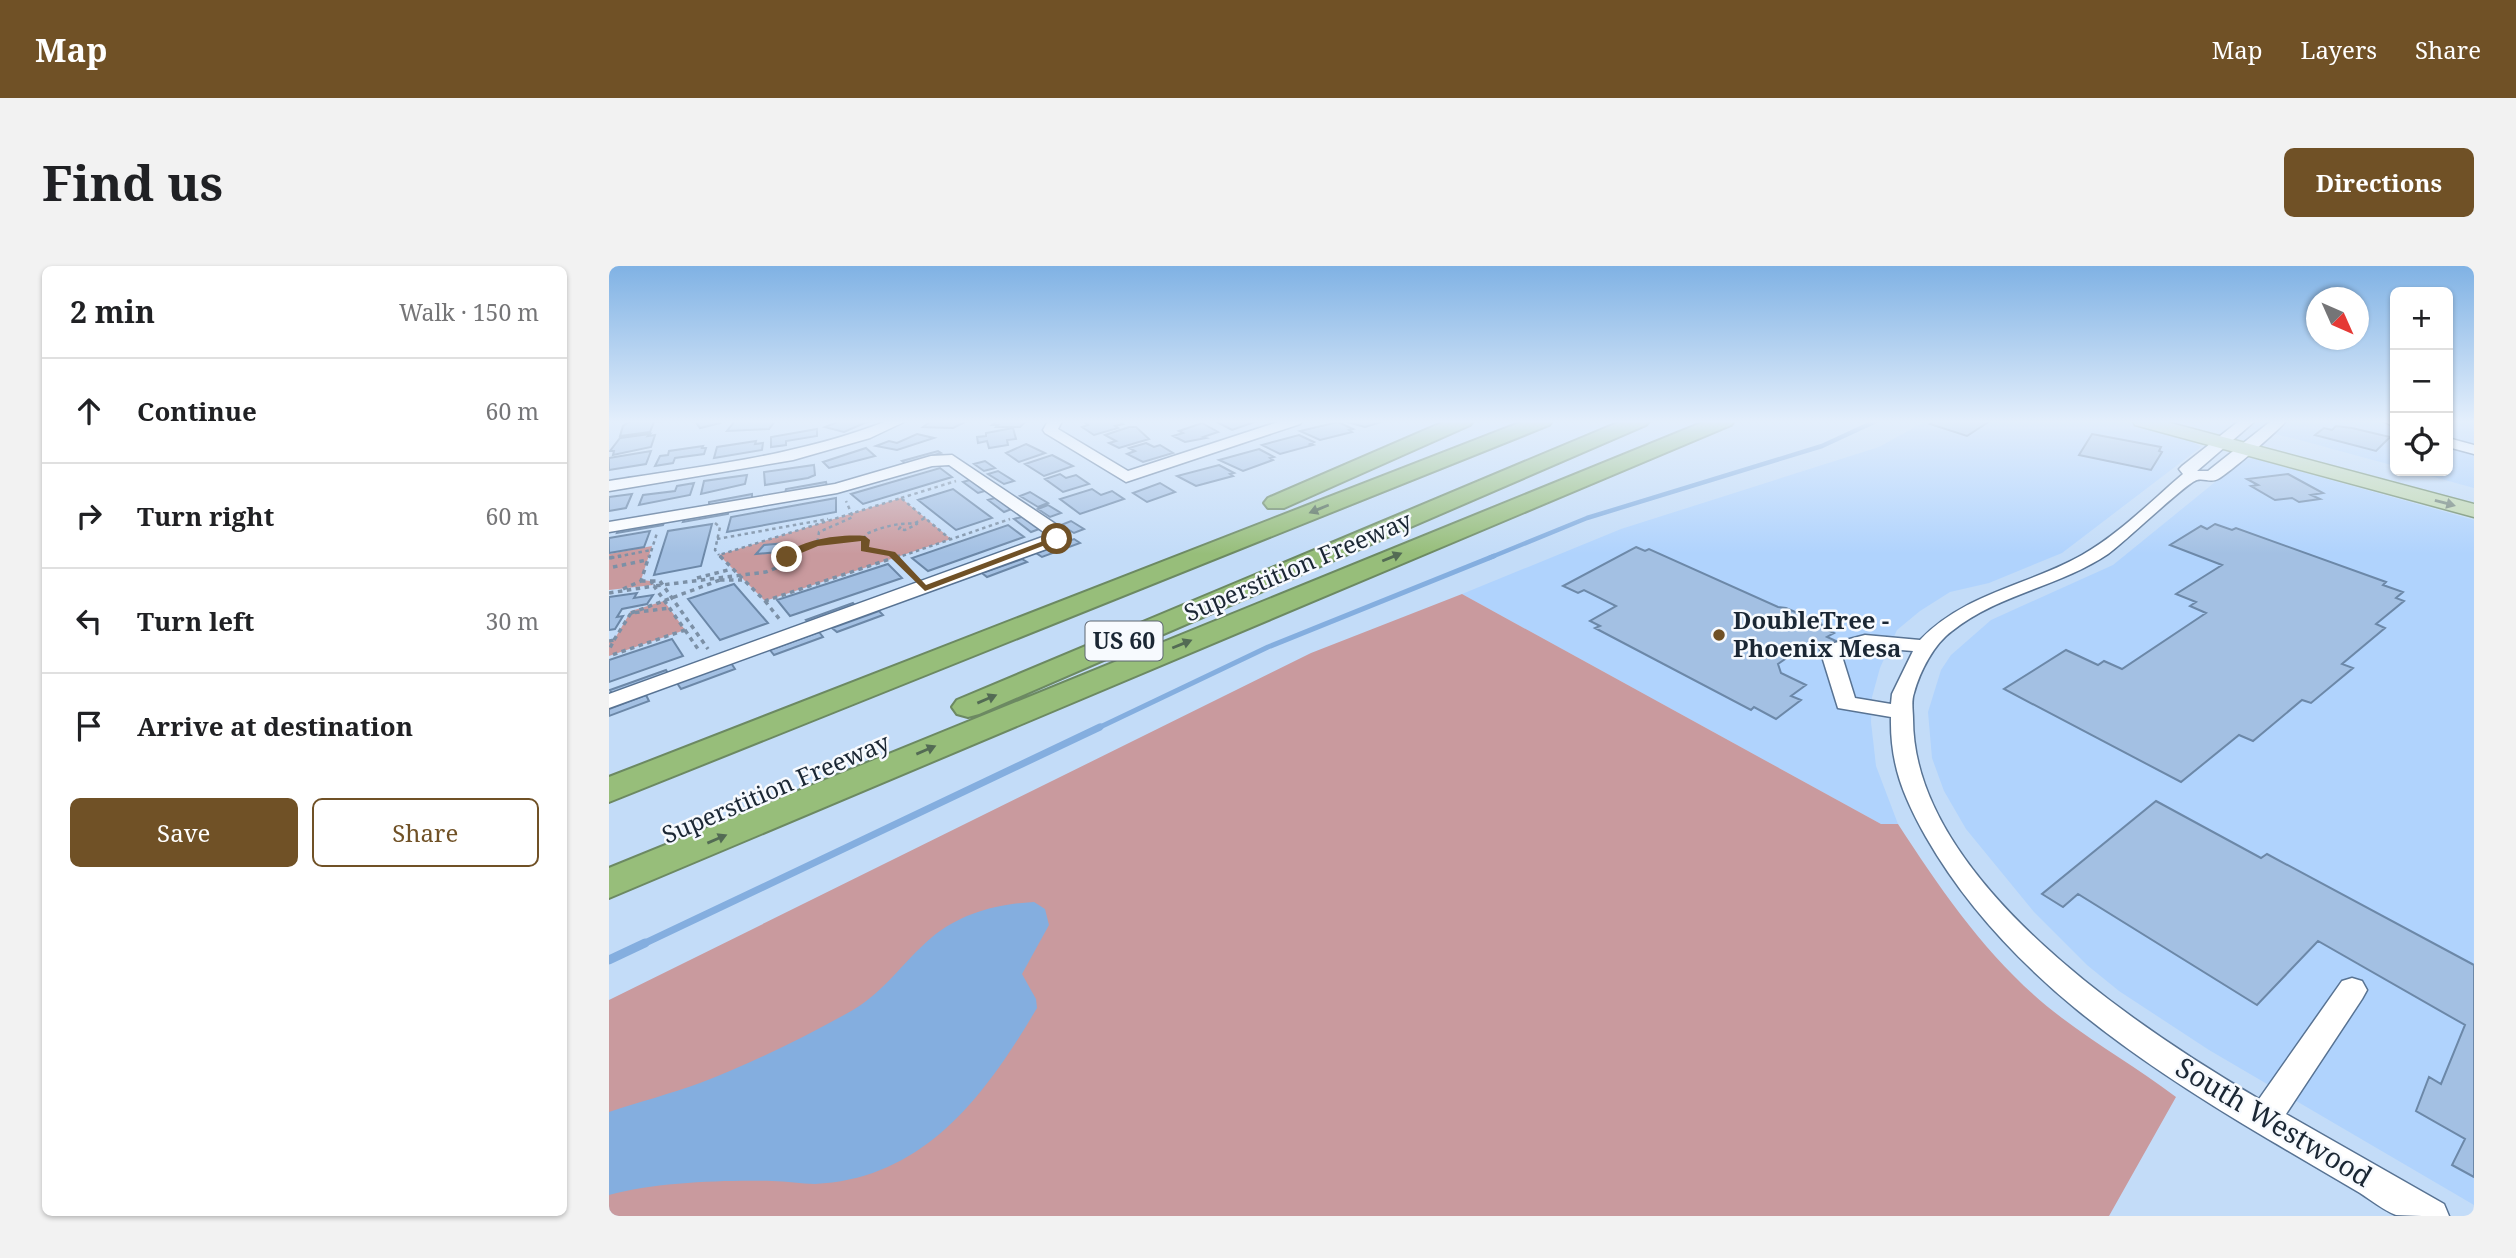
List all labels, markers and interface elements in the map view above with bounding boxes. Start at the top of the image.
text: Map [35,27,108,72]
text: Map [2212,33,2263,66]
text: Layers [2301,33,2377,66]
text: Share [2415,33,2481,66]
button: Directions [2284,148,2474,217]
text: Find us [42,149,223,215]
north arrow [2306,287,2369,350]
map controls [2390,287,2453,476]
button: + [2390,287,2453,350]
text: 2 min [70,291,155,332]
text: Walk · 150 m [399,296,539,328]
button: − [2390,350,2453,413]
icon: ahead [70,392,108,430]
text: Continue [137,393,257,429]
text: 60 m [486,395,539,427]
button: locate [2390,413,2453,476]
icon: right [70,497,108,535]
text: Turn right [137,498,274,534]
one-way arrow [2435,499,2456,509]
text: 60 m [486,500,539,532]
street label: Superstition Freeway [1179,503,1417,629]
one-way arrow [1309,503,1330,514]
route start [1041,523,1072,554]
route end [771,541,802,572]
one-way arrow [1382,552,1403,563]
icon: left [70,602,108,640]
text: Turn left [137,603,254,639]
place label: DoubleTree - Phoenix Mesa [1733,603,1902,664]
text: 30 m [486,605,539,637]
road number: US 60 [1085,622,1163,660]
marker: DoubleTree - Phoenix Mesa [1711,627,1727,643]
one-way arrow [1172,638,1192,650]
one-way arrow [977,694,998,705]
icon: arrive [70,707,108,745]
text: Arrive at destination [137,708,413,744]
street label: Superstition Freeway [657,725,895,851]
one-way arrow [916,744,937,755]
button: Save [70,798,298,867]
button: Share [312,798,539,867]
one-way arrow [707,833,728,844]
street label: South Westwood [2169,1047,2380,1195]

